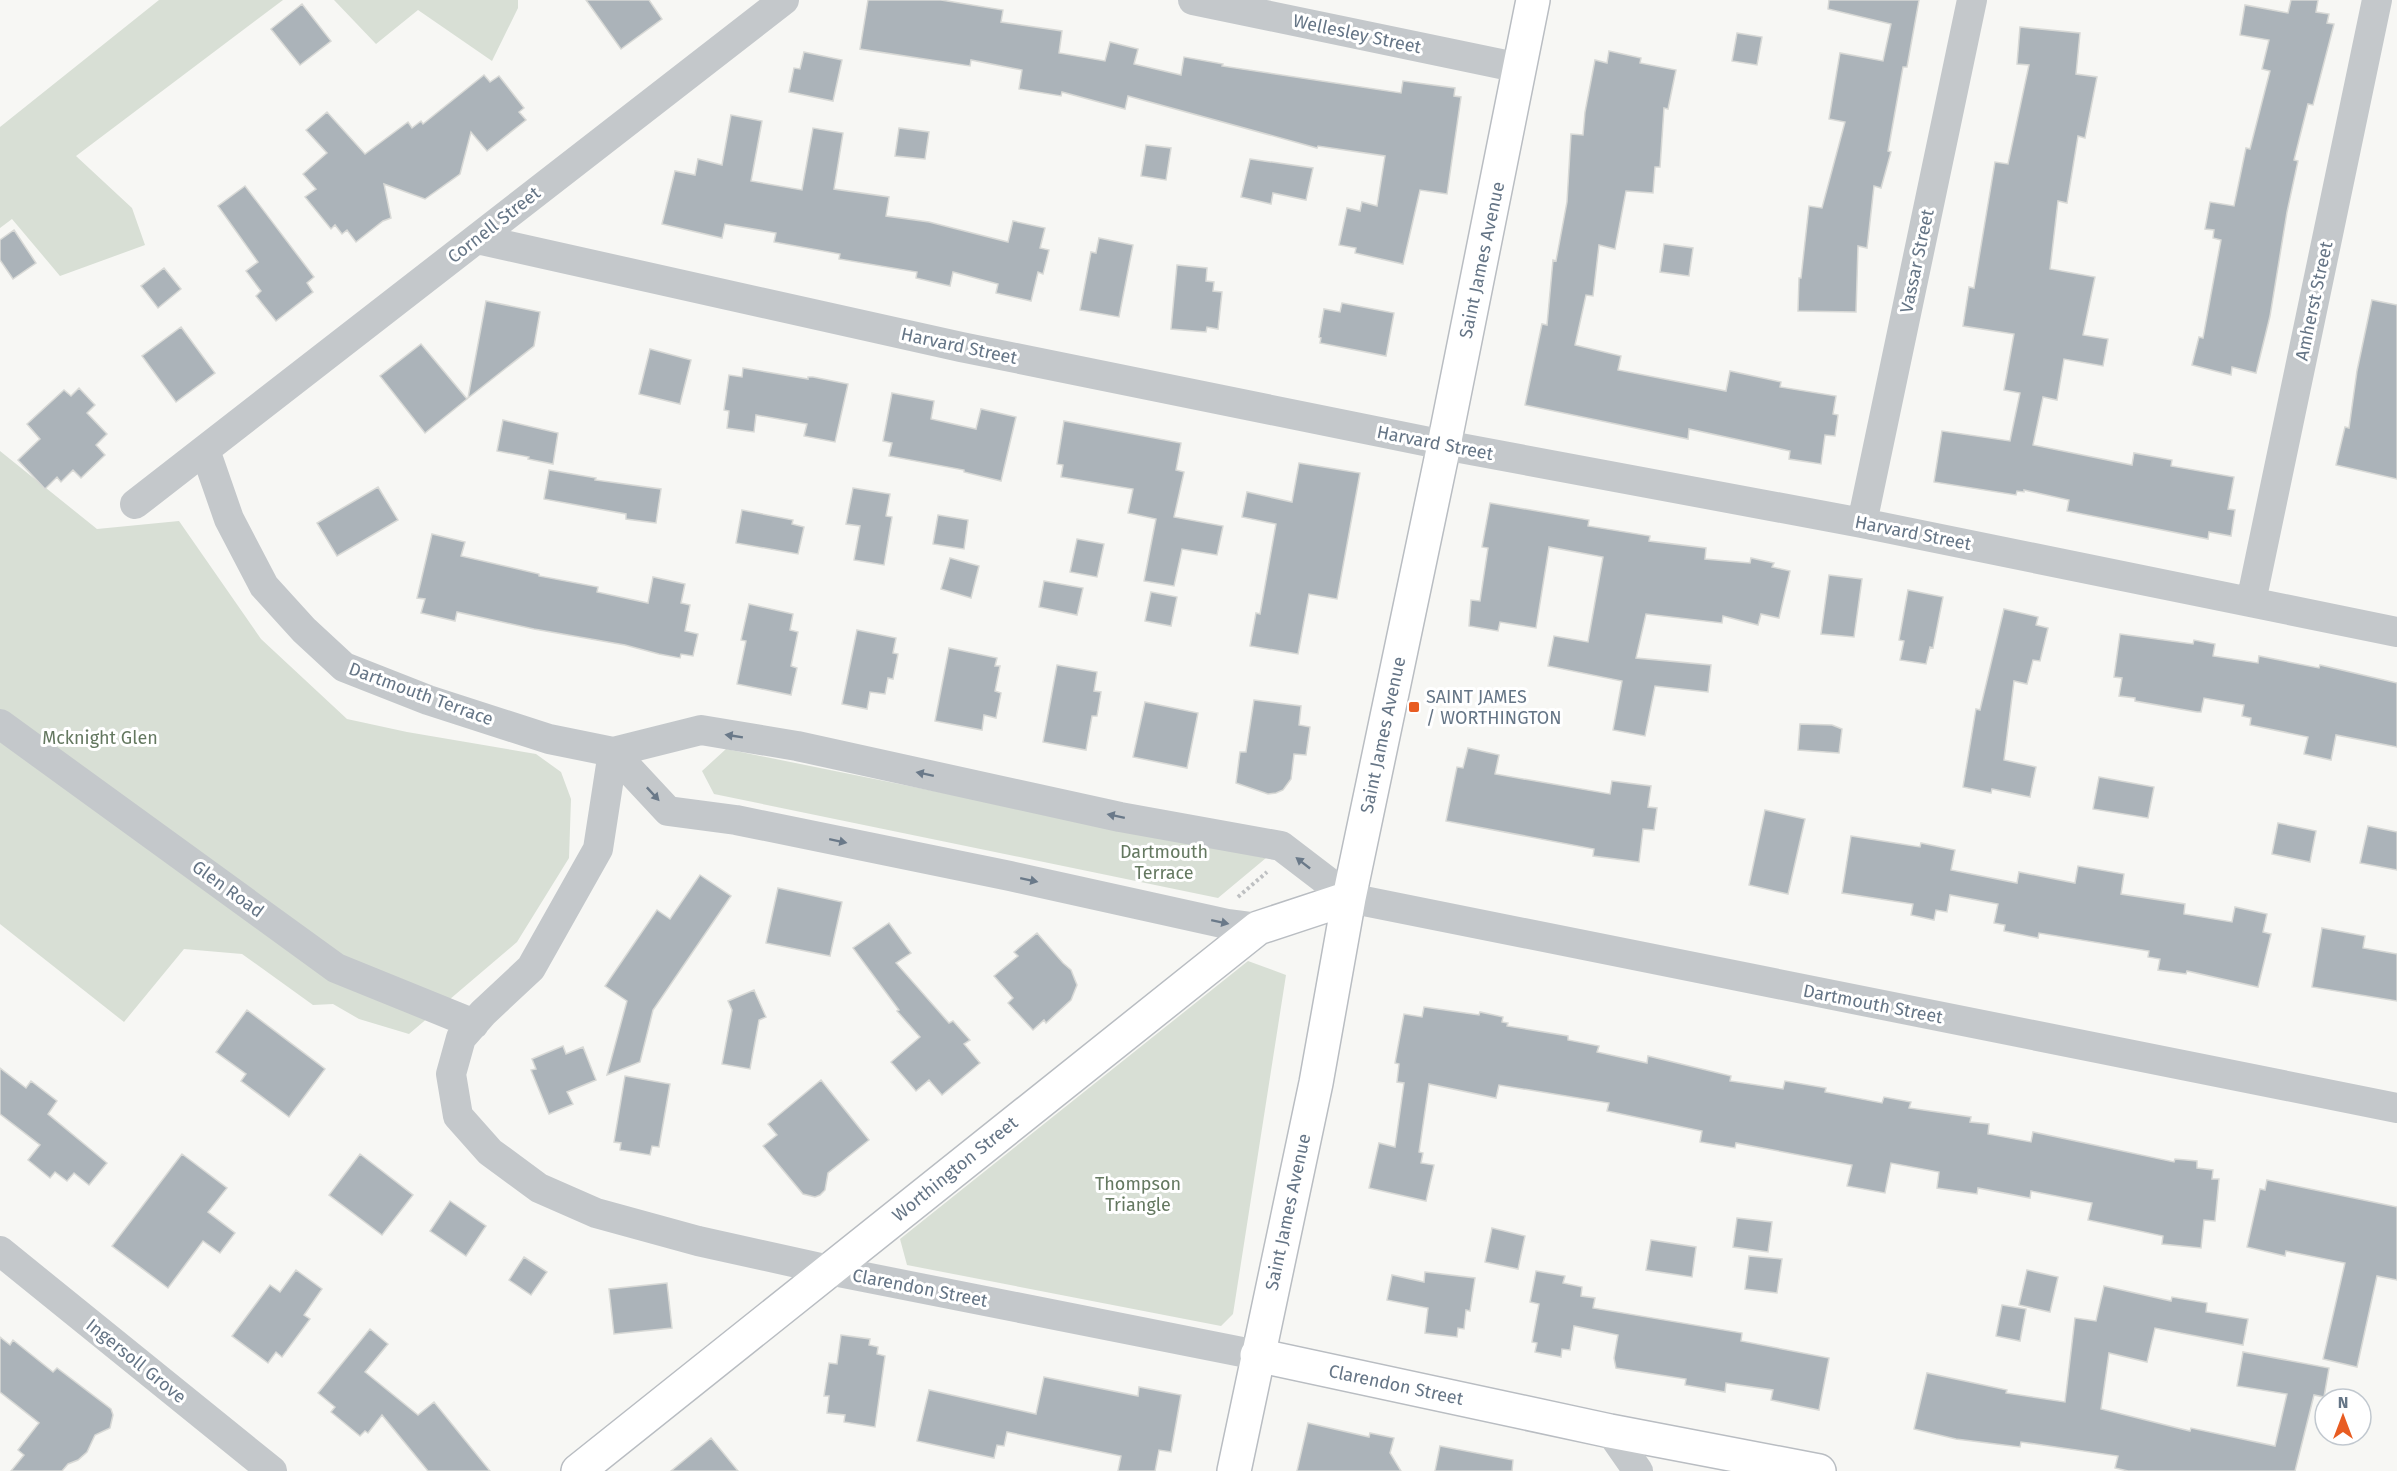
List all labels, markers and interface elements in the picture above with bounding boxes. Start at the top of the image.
street label: Wellesley Street [1291,10,1424,58]
street label: Saint James Avenue [1455,179,1509,341]
street label: Cornell Street [443,182,545,268]
street label: Vassar Street [1895,207,1939,315]
street label: Amherst Street [2291,239,2337,363]
street label: Harvard Street [899,323,1020,369]
street label: Harvard Street [1375,421,1496,465]
street label: Harvard Street [1853,511,1974,555]
street label: Saint James Avenue [1356,654,1410,816]
street label: Dartmouth Terrace [346,658,496,730]
place label: SAINT JAMES / WORTHINGTON [1426,686,1562,729]
marker: SAINT JAMES / WORTHINGTON [1407,700,1421,714]
park label: Mcknight Glen [42,727,158,749]
one-way arrow [725,731,744,740]
one-way arrow [916,769,935,778]
one-way arrow [646,787,660,802]
one-way arrow [1106,811,1125,820]
one-way arrow [829,837,848,846]
park label: Dartmouth Terrace [1120,841,1208,884]
street label: Glen Road [188,856,268,922]
one-way arrow [1295,857,1310,869]
one-way arrow [1020,876,1038,886]
one-way arrow [1210,918,1229,927]
street label: Dartmouth Street [1801,980,1945,1028]
street label: Worthington Street [888,1111,1023,1226]
street label: Saint James Avenue [1261,1131,1315,1293]
park label: Thompson Triangle [1095,1173,1181,1216]
street label: Clarendon Street [851,1264,990,1312]
street label: Ingersoll Grove [81,1314,191,1408]
street label: Clarendon Street [1327,1360,1466,1410]
north arrow [2313,1387,2373,1447]
text: N [2338,1393,2348,1412]

